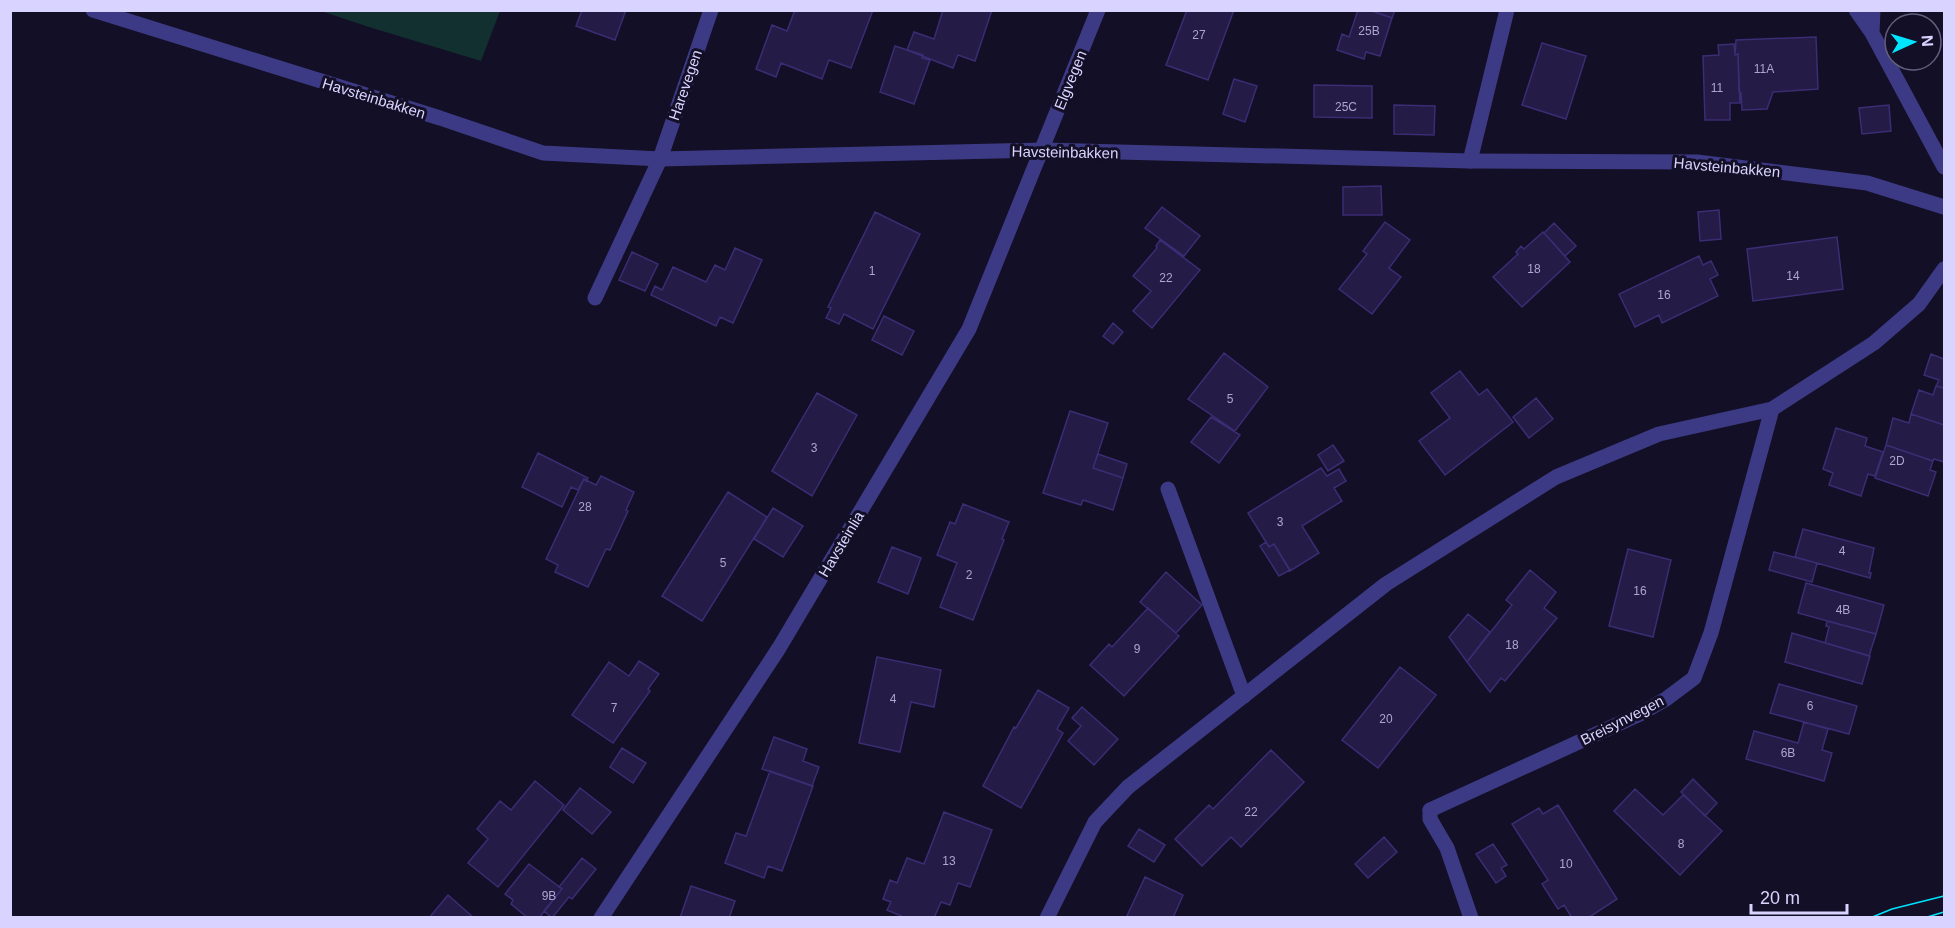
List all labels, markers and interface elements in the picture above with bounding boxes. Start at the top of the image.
north arrow [1883,12,1943,72]
house number: 25B [1358,24,1380,38]
house number: 27 [1192,28,1206,42]
text: N [1919,35,1936,47]
street label: Harevegen [665,48,705,122]
street label: Elgvegen [1050,48,1090,112]
house number: 11A [1754,62,1774,76]
street label: Havsteinbakken [320,74,428,122]
house number: 11 [1711,81,1724,95]
house number: 25C [1335,100,1357,114]
street label: Havsteinbakken [1011,143,1119,161]
street label: Havsteinbakken [1673,154,1781,180]
house number: 18 [1527,262,1541,276]
house number: 1 [869,264,876,278]
house number: 14 [1786,269,1800,283]
house number: 22 [1159,271,1173,285]
house number: 16 [1657,288,1671,302]
house number: 5 [1227,392,1234,406]
house number: 3 [811,441,818,455]
house number: 2D [1889,454,1905,468]
house number: 28 [578,500,592,514]
street label: Havsteinlia [815,508,868,580]
house number: 3 [1277,515,1284,529]
house number: 4 [1839,544,1846,558]
house number: 5 [720,556,727,570]
house number: 2 [966,568,973,582]
house number: 16 [1633,584,1647,598]
house number: 4B [1836,603,1850,617]
house number: 18 [1505,638,1519,652]
house number: 9 [1134,642,1141,656]
house number: 4 [890,692,897,706]
street label: Breisynvegen [1578,692,1666,748]
house number: 6 [1807,699,1814,713]
house number: 7 [611,701,618,715]
house number: 20 [1379,712,1393,726]
house number: 6B [1781,746,1795,760]
house number: 22 [1244,805,1258,819]
house number: 8 [1678,837,1685,851]
house number: 13 [942,854,956,868]
house number: 10 [1559,857,1573,871]
scale bar [1751,877,1847,915]
text: 20 m [1760,888,1800,908]
house number: 9B [542,889,556,903]

